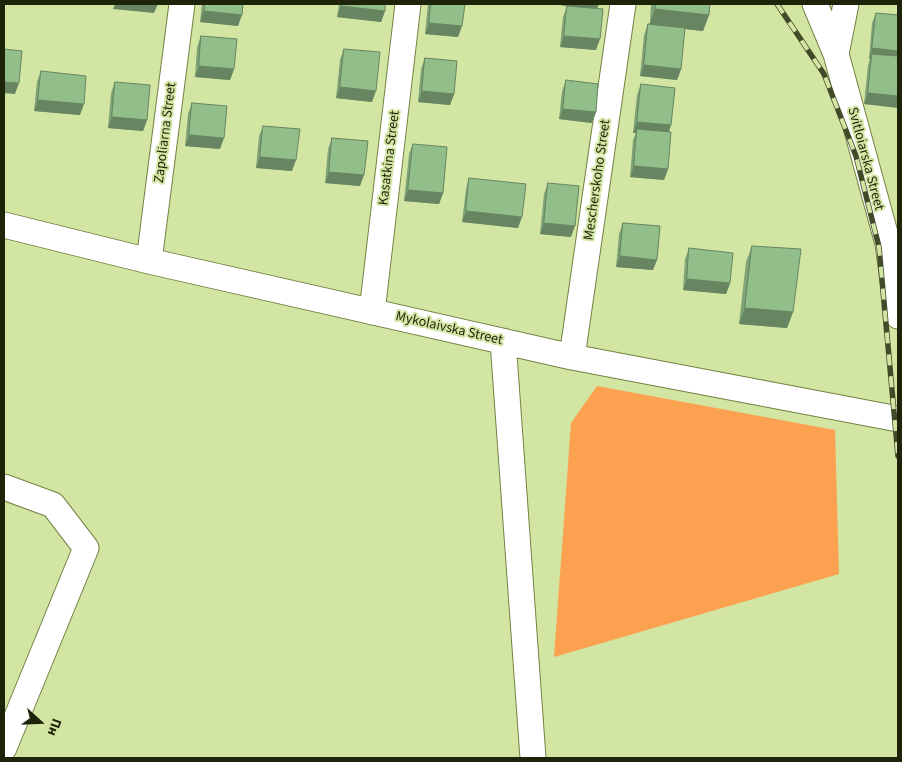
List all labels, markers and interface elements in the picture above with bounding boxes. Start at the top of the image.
street label: Zapoliarna Street [151,82,181,184]
street label: Svitloiarska Street [843,106,887,212]
street label: Kasatkina Street [376,110,404,206]
street label: Mescherskoho Street [581,118,615,242]
street label: Mykolaivska Street [394,309,504,349]
north arrow [15,697,65,747]
text: Пн [42,716,66,739]

